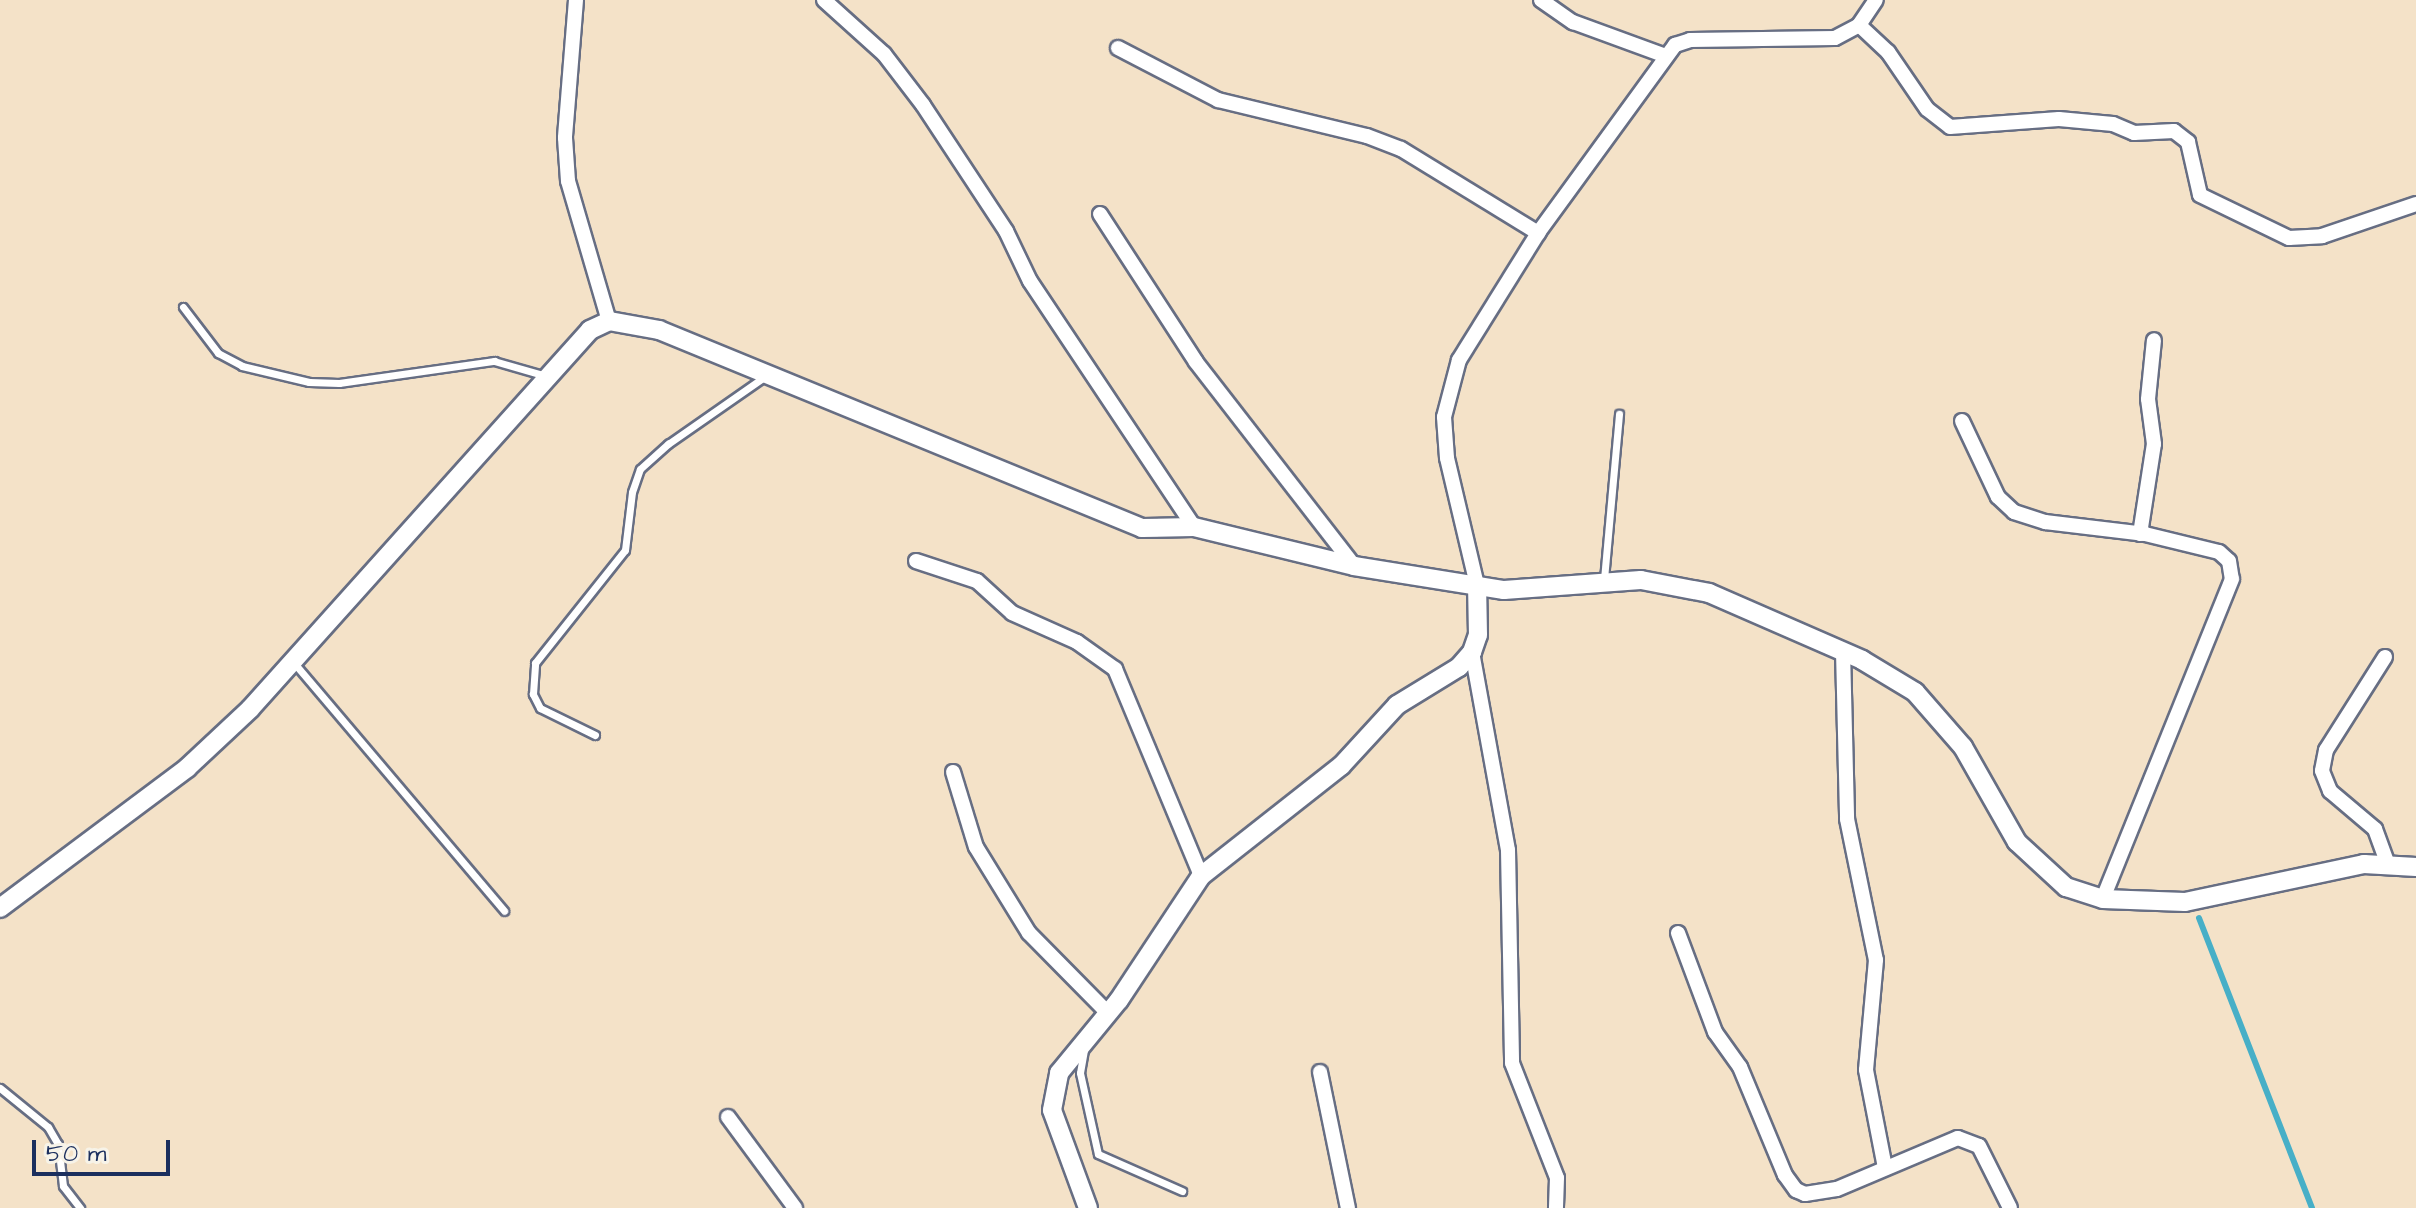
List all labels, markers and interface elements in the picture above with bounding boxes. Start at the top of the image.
scale bar [36,1124,174,1174]
text: 50 m [46,1137,106,1171]

